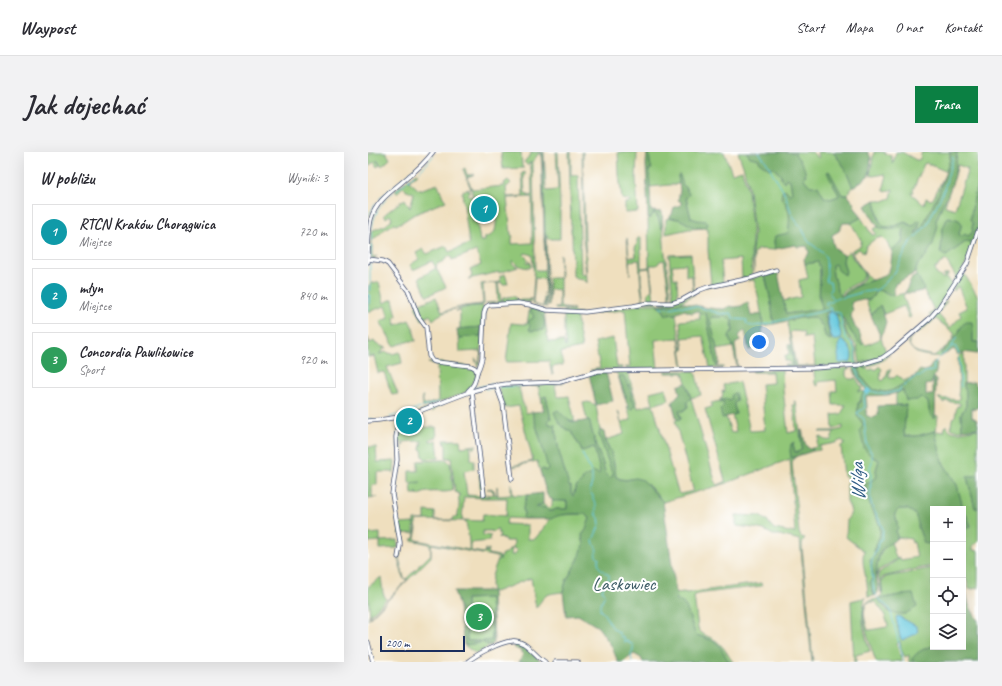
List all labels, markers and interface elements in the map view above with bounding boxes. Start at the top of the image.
text: Waypost [20,16,75,40]
text: Start [796,19,824,36]
text: Mapa [846,19,873,36]
text: O nas [895,19,922,36]
text: Kontakt [944,19,982,36]
button: Trasa [915,86,978,123]
text: Jak dojechać [24,87,145,122]
text: W pobliżu [40,168,95,189]
text: Wyniki: 3 [287,170,328,186]
pin: 1 [471,194,497,224]
text: RTCN Kraków Chorągwica [79,215,215,234]
text: 1 [51,224,57,240]
text: 720 m [299,224,327,240]
text: Miejsce [79,234,111,250]
text: młyn [79,279,103,298]
text: 2 [51,288,57,304]
text: 840 m [299,288,327,304]
text: Miejsce [79,298,111,314]
your location [749,332,769,352]
text: Concordia Pawlikowice [79,343,192,362]
text: 3 [51,352,57,368]
text: 920 m [299,352,327,368]
text: Sport [79,362,104,378]
pin: 2 [396,406,422,436]
water label: Wilga [844,461,871,501]
map controls [930,506,966,650]
button: + [930,506,966,542]
button: − [930,542,966,578]
park label: Laskowiec [593,572,657,596]
button: locate [930,578,966,614]
pin: 3 [466,602,492,632]
button: layers [930,614,966,650]
scale bar [380,634,465,653]
text: 200 m [386,636,410,650]

